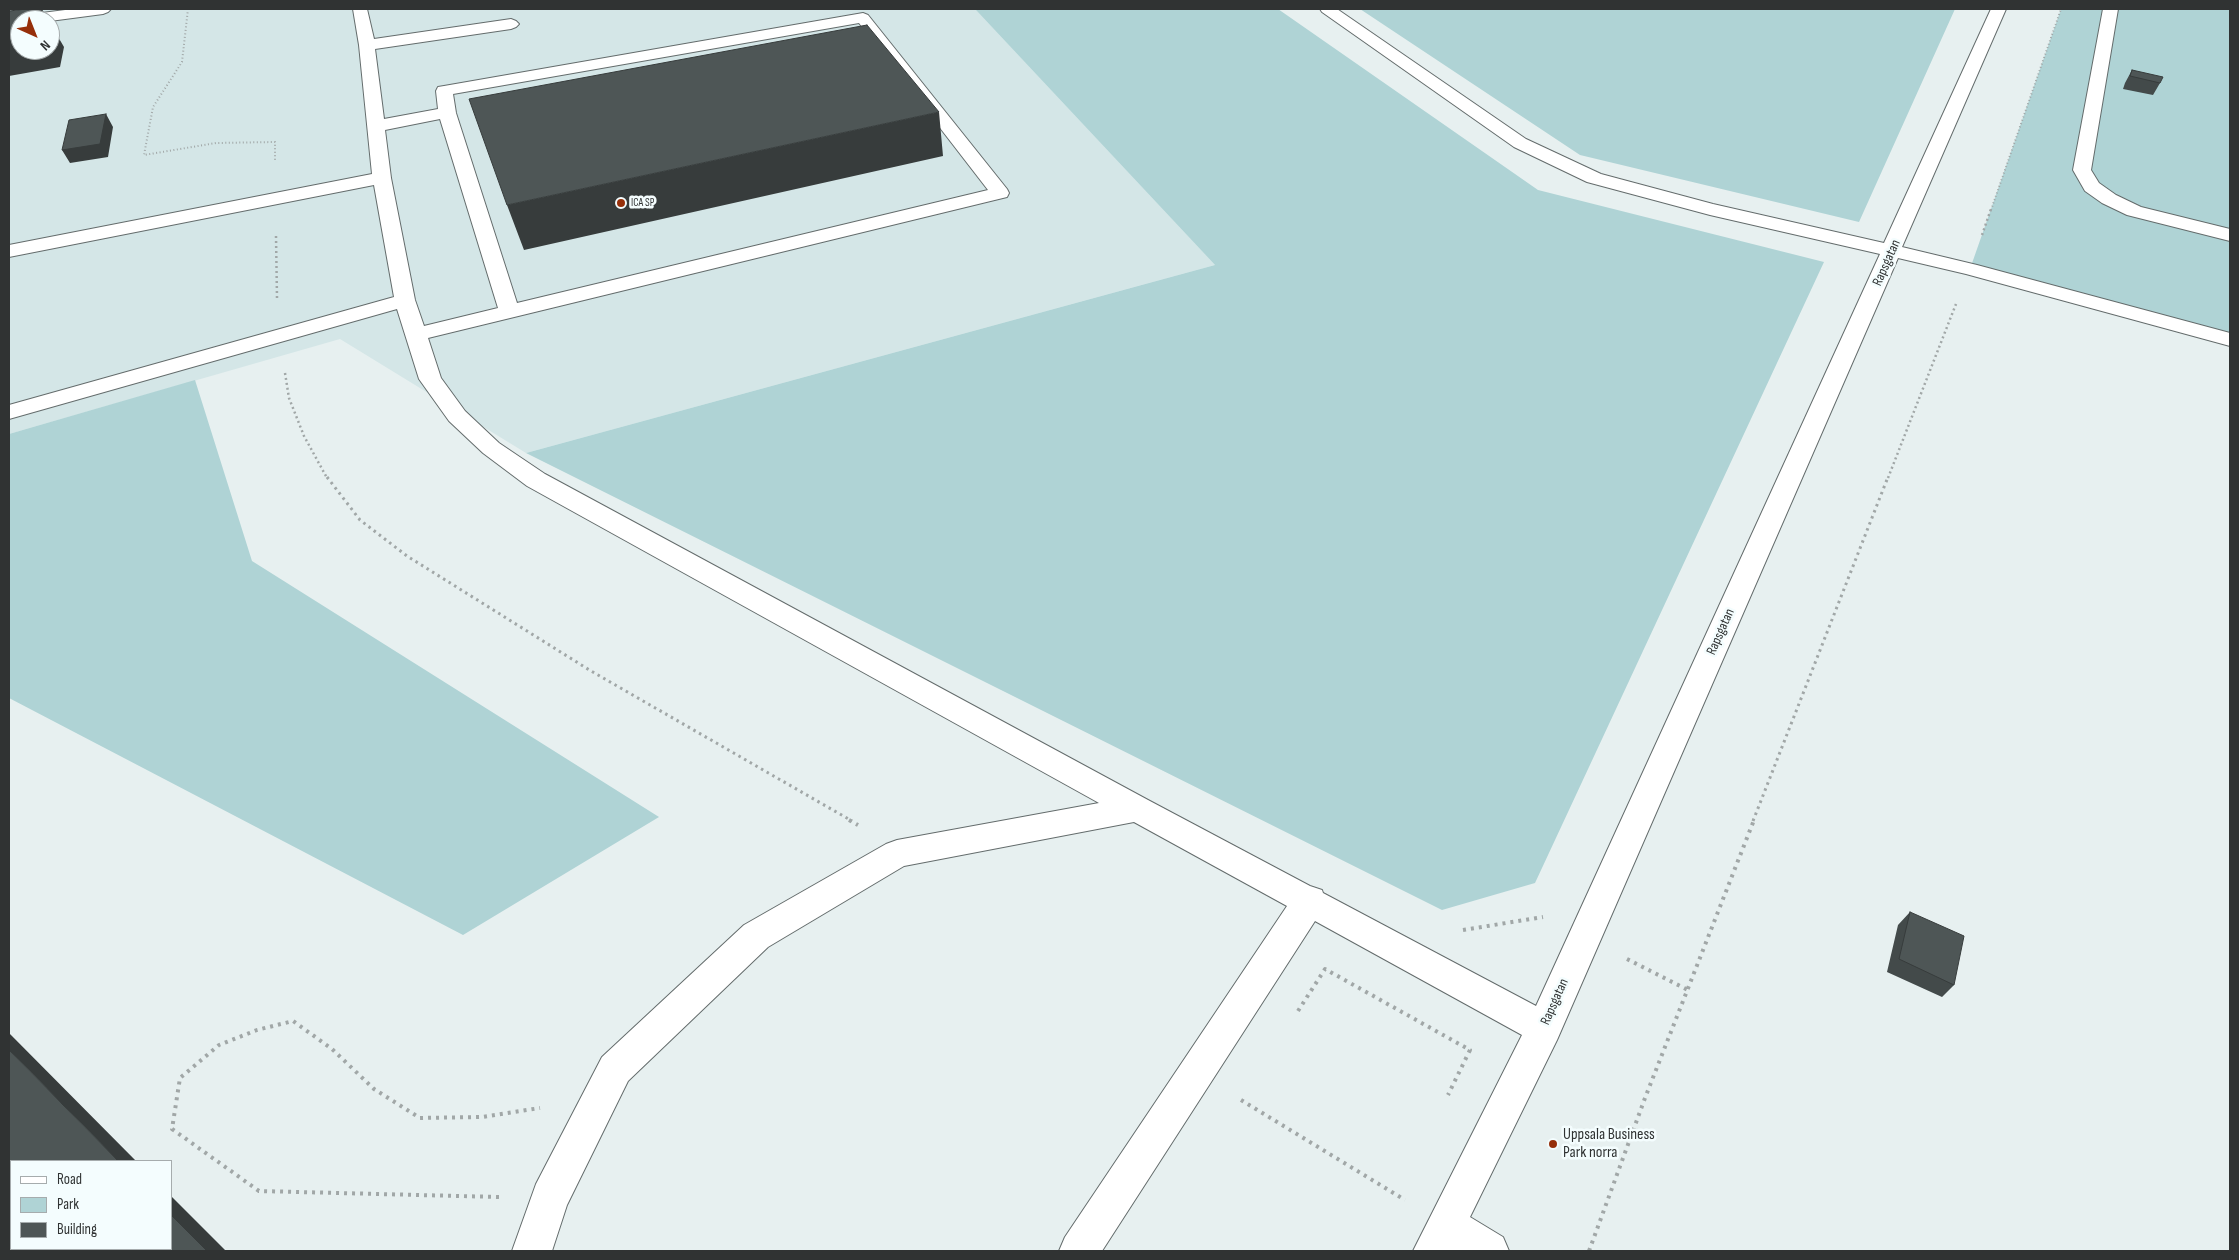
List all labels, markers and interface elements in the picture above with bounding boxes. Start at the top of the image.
north arrow [10,10,60,60]
text: N [36,37,54,54]
place label: ICA SP [631,196,654,210]
marker: ICA SP [615,197,627,209]
street label: Rapsgatan [1869,237,1905,289]
street label: Rapsgatan [1703,606,1739,658]
street label: Rapsgatan [1537,976,1573,1028]
place label: Uppsala Business Park norra [1563,1125,1655,1163]
marker: Uppsala Business Park norra [1547,1138,1559,1150]
legend [10,1160,172,1250]
text: Road [57,1170,82,1189]
text: Park [57,1195,79,1214]
text: Building [57,1220,97,1239]

